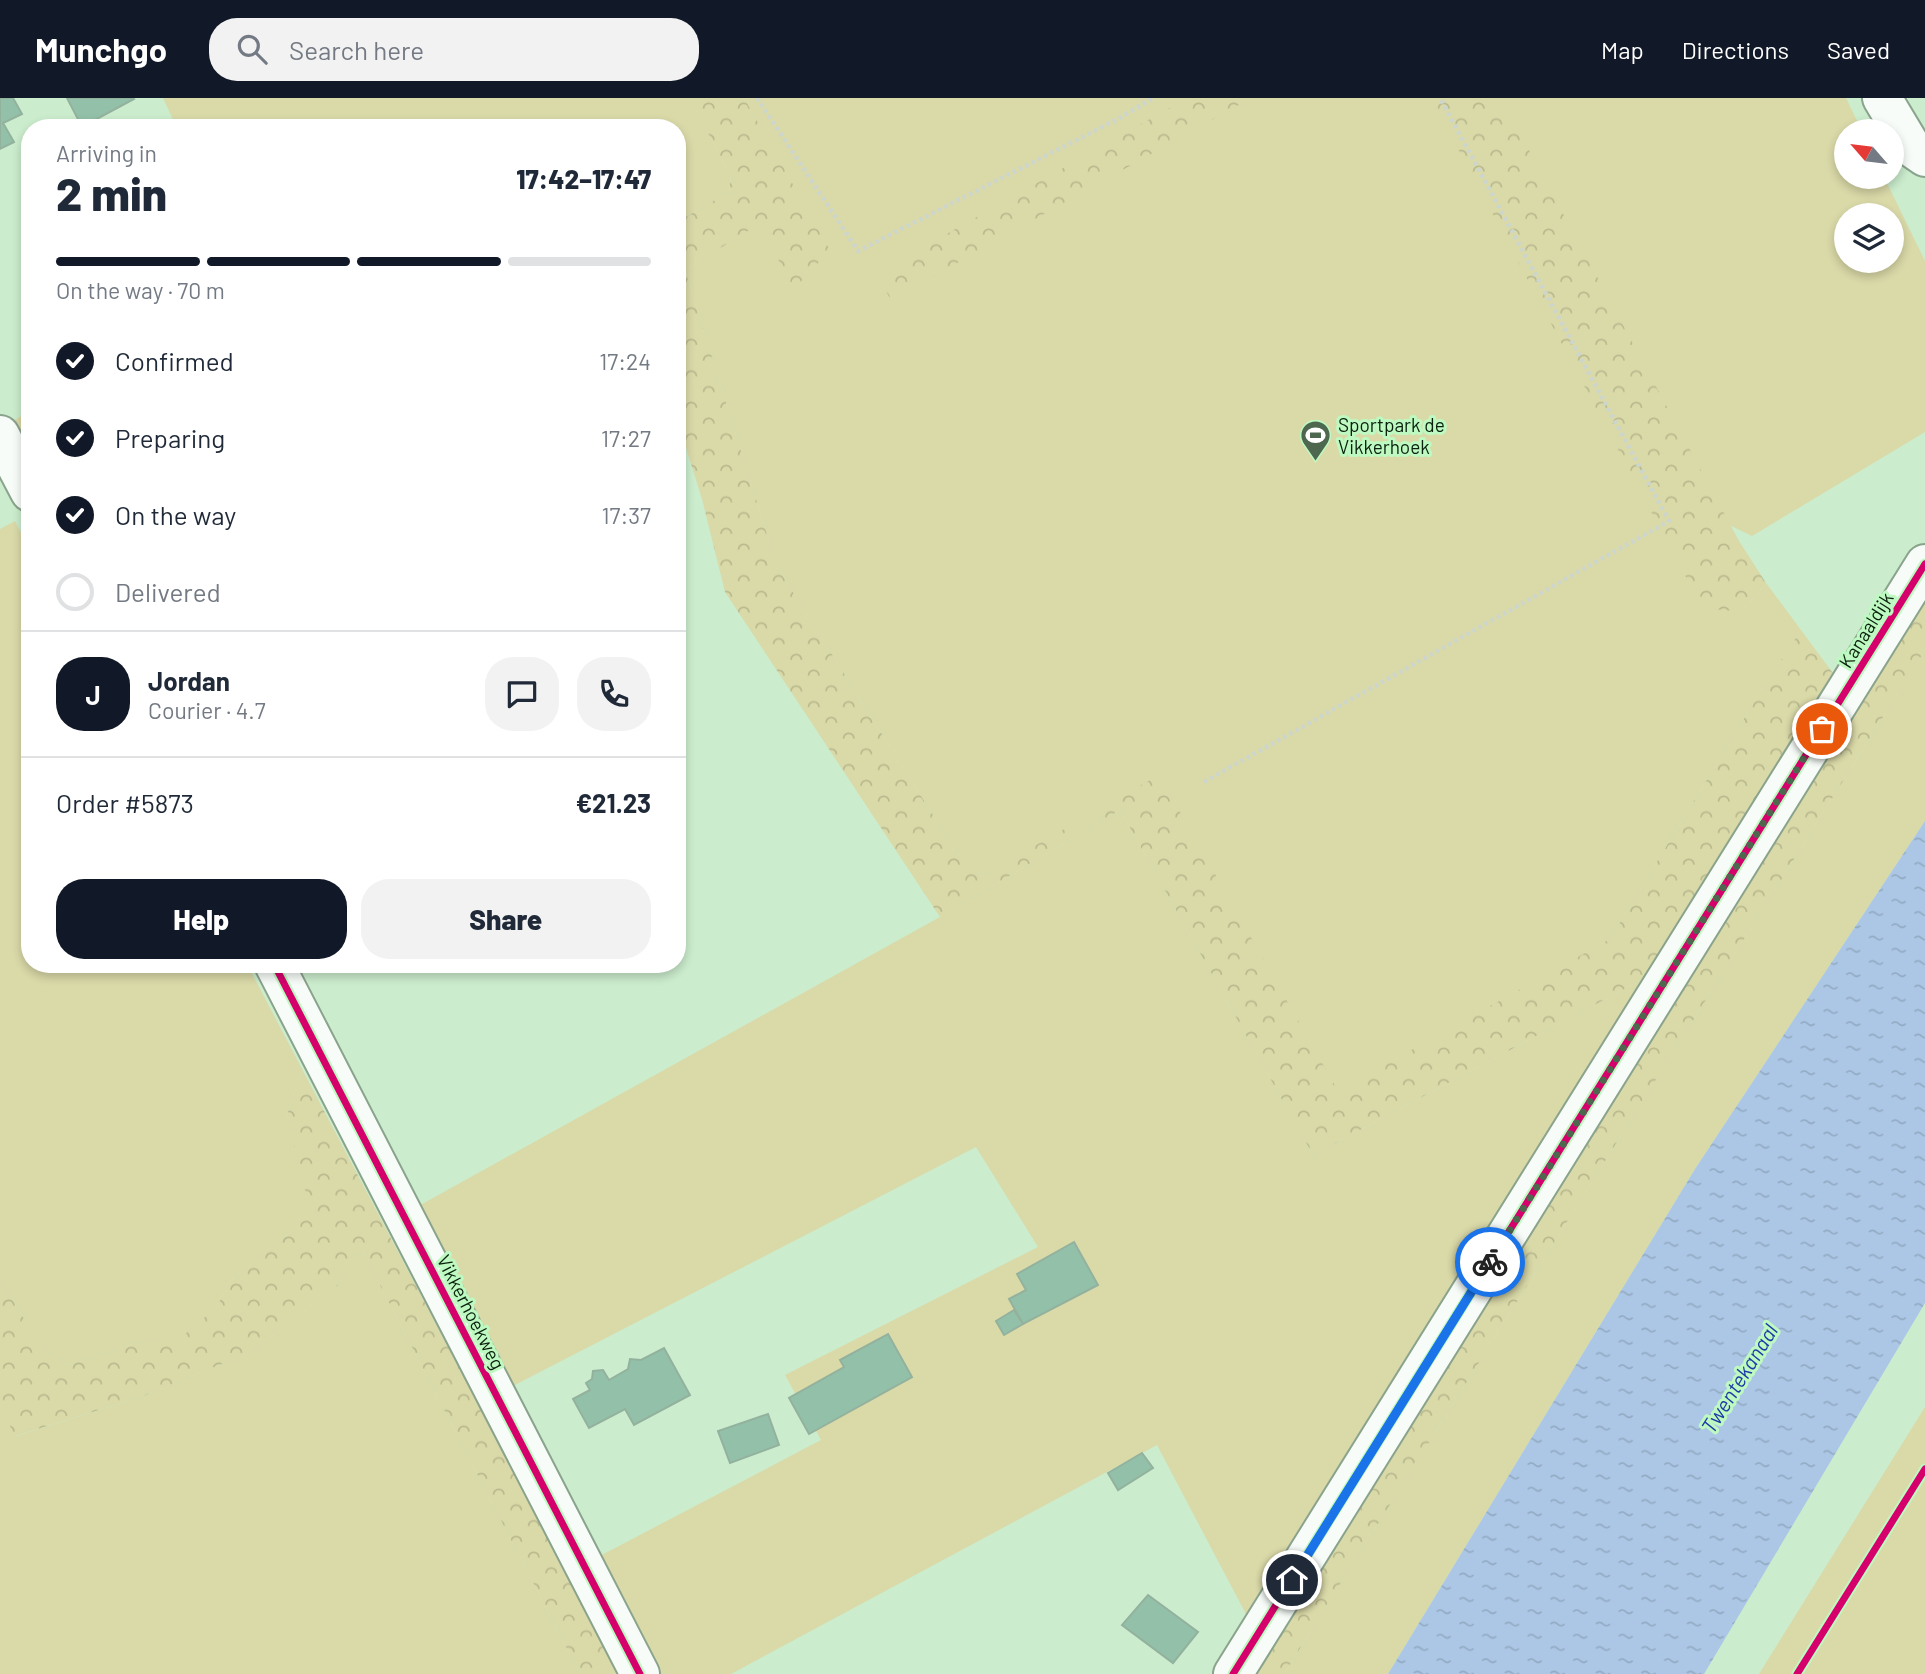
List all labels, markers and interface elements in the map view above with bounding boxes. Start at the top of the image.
search box [209,18,699,81]
text: Munchgo [35,29,167,69]
icon: search [233,30,271,68]
text: Search here [289,34,424,65]
text: Map [1601,35,1644,64]
text: Directions [1682,35,1789,64]
text: Saved [1827,35,1890,64]
north arrow [1834,119,1904,189]
map controls [1834,119,1904,273]
text: Arriving in [56,139,157,167]
text: 17:42–17:47 [516,163,651,194]
text: 2 min [56,165,167,220]
button: layers [1834,203,1904,273]
text: On the way · 70 m [56,276,225,304]
icon: check [56,342,94,380]
text: Confirmed [115,345,234,376]
text: 17:24 [599,347,651,375]
place label: Sportpark de Vikkerhoek [1338,413,1445,458]
icon: check [56,419,94,457]
sports icon: Sportpark de Vikkerhoek [1298,419,1332,463]
text: Preparing [115,422,225,453]
text: 17:27 [601,424,651,452]
icon: check [56,496,94,534]
text: On the way [115,499,236,530]
text: 17:37 [602,501,651,529]
text: Delivered [115,576,221,607]
street label: Kanaaldijk [1833,588,1898,672]
button: chat [485,657,559,731]
button: phone [577,657,651,731]
text: Jordan [148,665,230,696]
text: J [85,679,101,710]
text: Courier · 4.7 [148,696,266,724]
pin [1792,699,1852,759]
icon: bag [1803,710,1841,748]
text: Order #5873 [56,787,194,818]
text: €21.23 [576,787,651,818]
button: Help [56,879,347,959]
button: Share [361,879,651,959]
courier [1455,1227,1525,1297]
icon: bike [1471,1243,1509,1281]
street label: Vikkerhoekweg [433,1251,510,1373]
water label: Twentekanaal [1695,1319,1782,1437]
pin [1262,1550,1322,1610]
icon: home [1273,1561,1311,1599]

